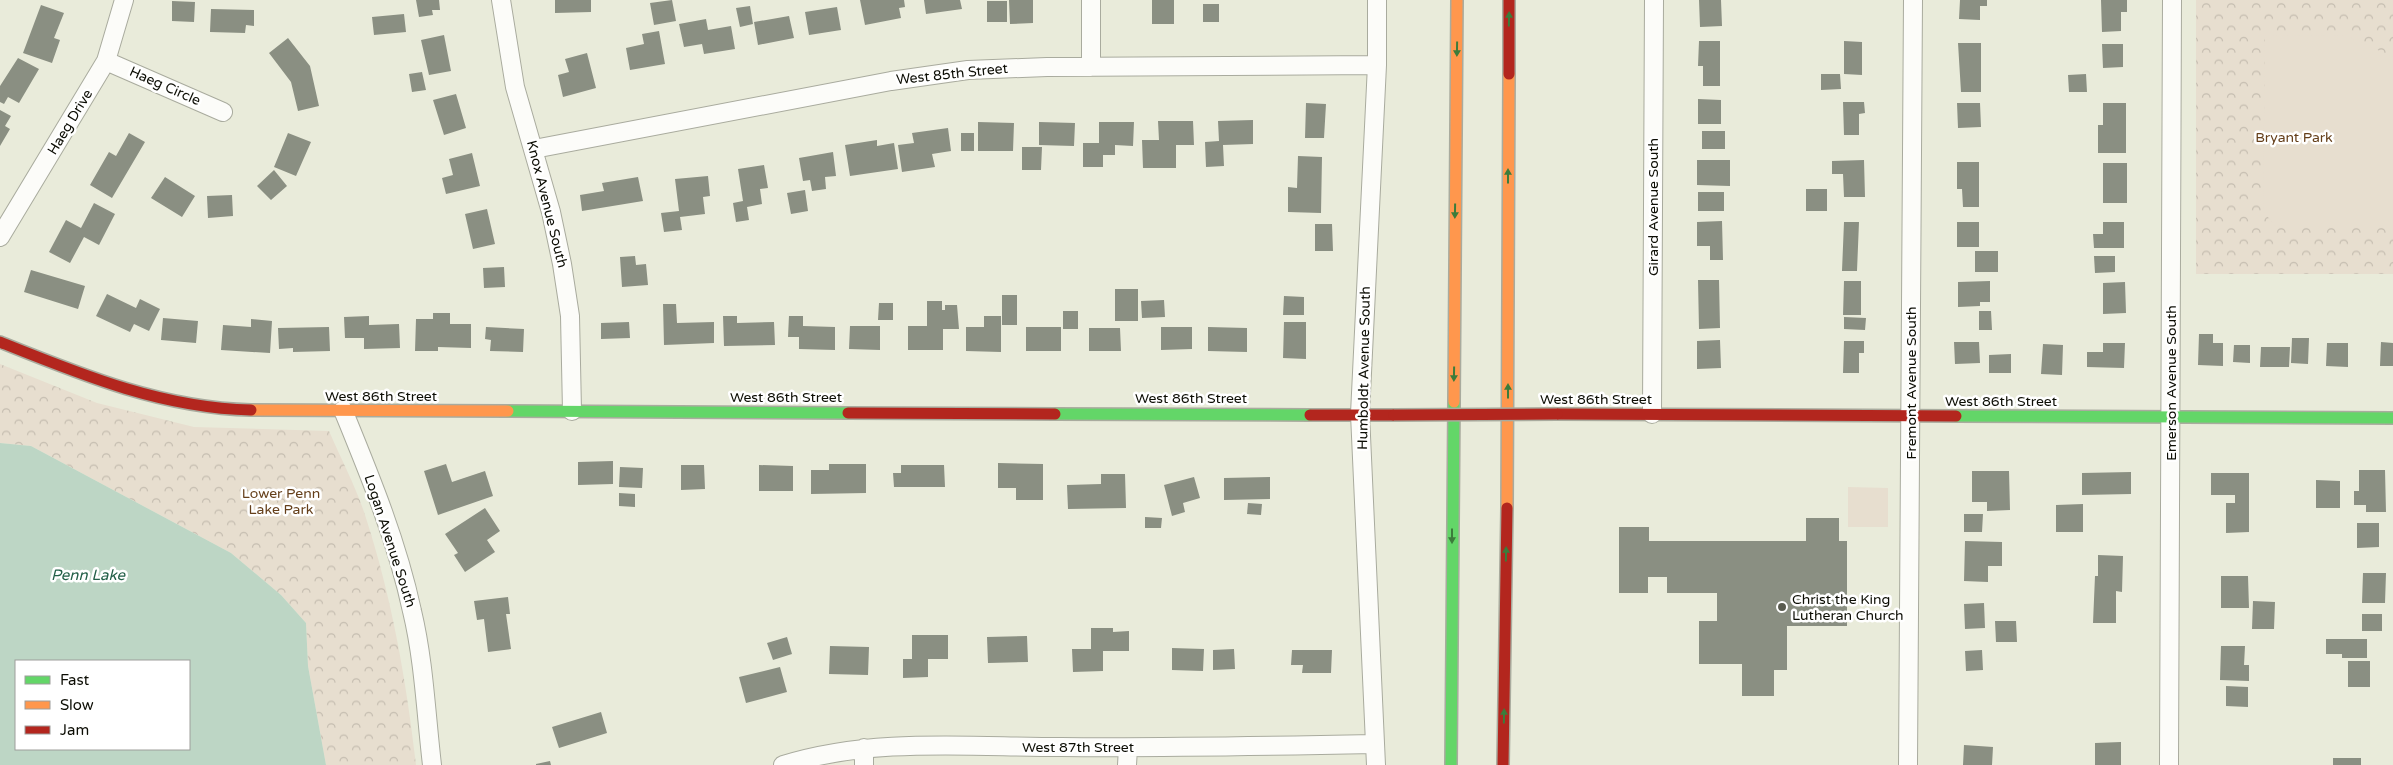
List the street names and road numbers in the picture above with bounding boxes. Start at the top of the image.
street label: West 85th Street [895,60,1009,88]
street label: Haeg Circle [127,63,203,109]
street label: Haeg Drive [44,86,96,158]
street label: Girard Avenue South [1645,138,1662,276]
street label: Knox Avenue South [523,139,571,269]
street label: Humboldt Avenue South [1354,286,1374,450]
street label: Emerson Avenue South [2163,305,2180,461]
street label: Fremont Avenue South [1903,306,1920,460]
street label: West 86th Street [325,388,438,405]
street label: West 86th Street [730,389,843,406]
street label: West 86th Street [1135,390,1248,407]
street label: West 86th Street [1540,391,1653,408]
street label: West 86th Street [1945,393,2058,410]
street label: Logan Avenue South [360,472,420,610]
street label: West 87th Street [1022,739,1135,756]

